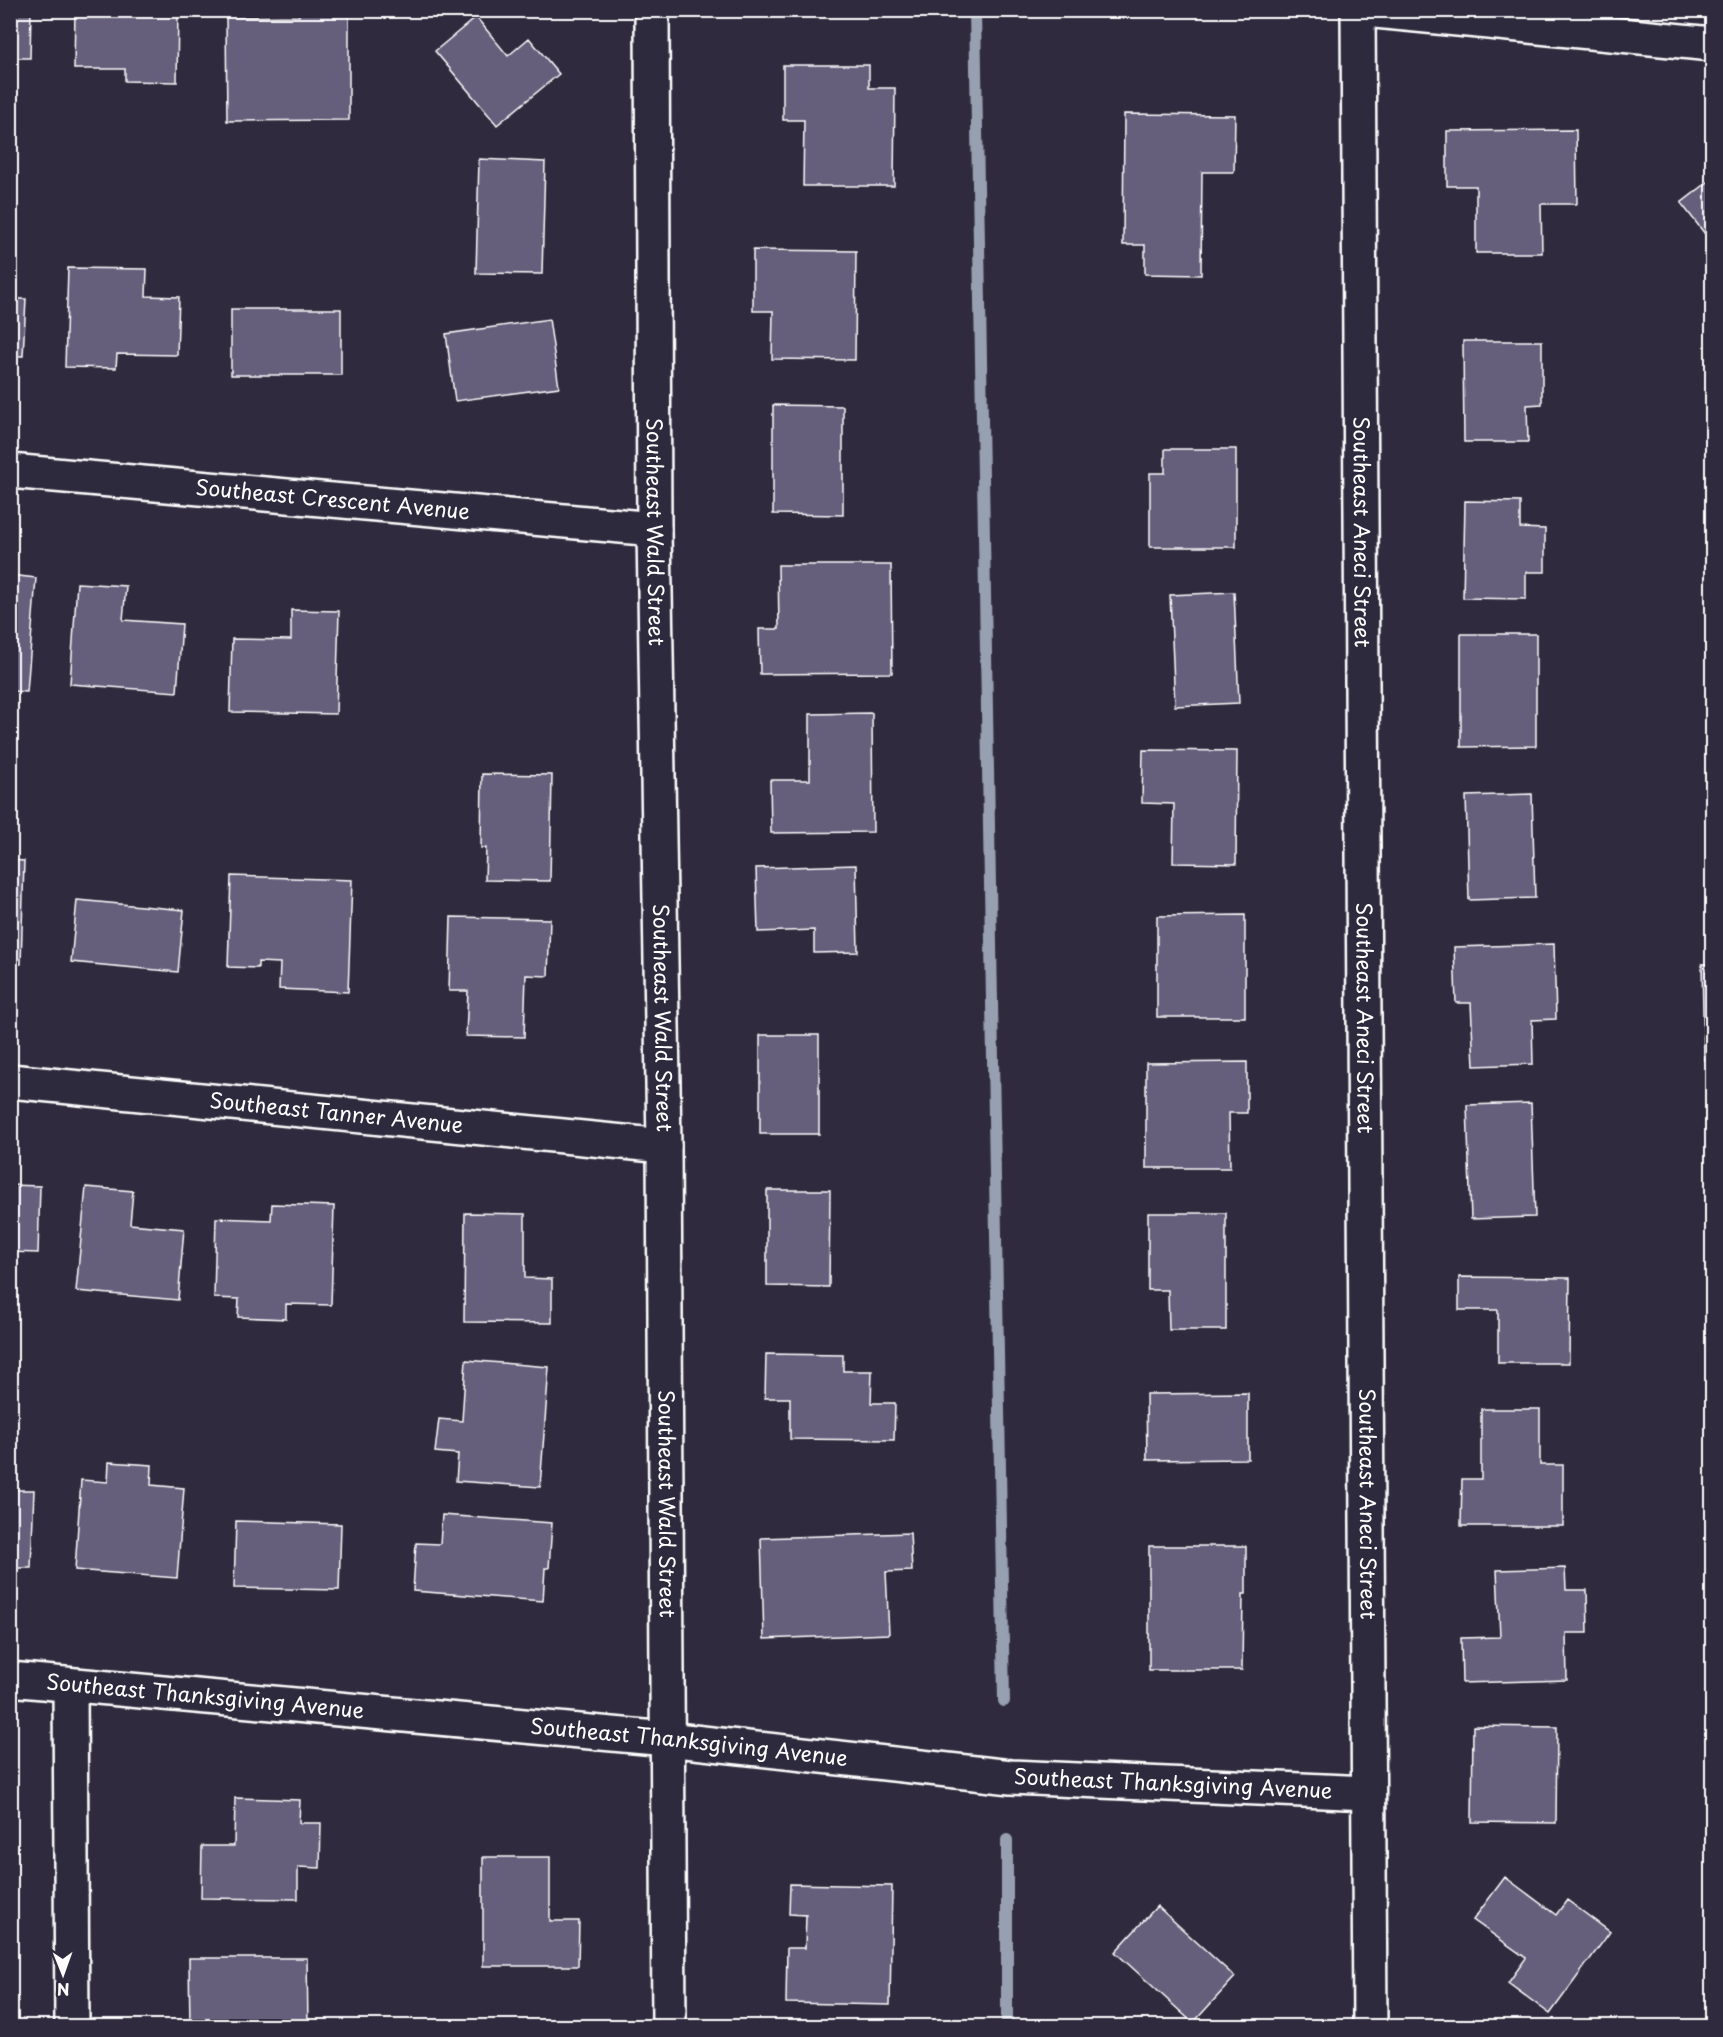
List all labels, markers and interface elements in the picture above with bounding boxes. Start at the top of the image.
street label: Southeast Aneci Street [1346,416,1380,648]
street label: Southeast Wald Street [640,418,674,646]
street label: Southeast Crescent Avenue [194,470,471,526]
street label: Southeast Aneci Street [1349,902,1383,1134]
street label: Southeast Wald Street [646,904,682,1132]
street label: Southeast Tanner Avenue [208,1083,465,1140]
street label: Southeast Aneci Street [1352,1388,1386,1620]
street label: Southeast Wald Street [651,1390,685,1618]
street label: Southeast Thanksgiving Avenue [45,1664,366,1725]
street label: Southeast Thanksgiving Avenue [529,1709,850,1773]
street label: Southeast Thanksgiving Avenue [1013,1759,1333,1805]
north arrow [33,1944,93,2004]
text: N [57,1978,70,2002]

